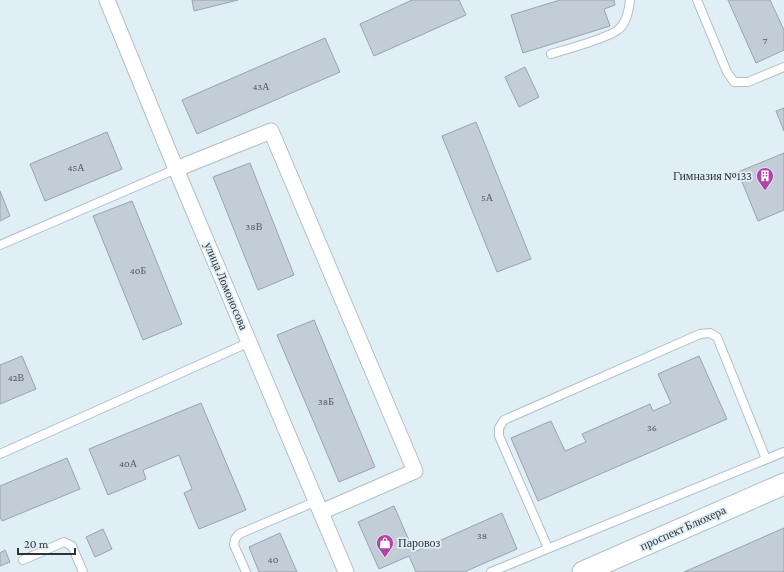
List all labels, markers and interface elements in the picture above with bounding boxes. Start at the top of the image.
house number: 7 [763,35,768,46]
house number: 43А [253,81,270,92]
house number: 45А [68,162,85,173]
building icon: Гимназия №133 [755,166,775,191]
place label: Гимназия №133 [673,169,752,183]
house number: 5А [481,192,494,203]
house number: 38В [246,221,263,232]
street label: улица Ломоносова [201,240,251,333]
house number: 40Б [130,265,147,276]
house number: 42В [8,372,25,383]
house number: 38Б [318,396,334,407]
house number: 36 [647,422,657,433]
house number: 40А [119,458,138,469]
street label: проспект Блюхера [638,503,729,553]
scale bar [18,530,75,556]
house number: 38 [477,530,487,541]
shop icon: Паровоз [375,533,395,558]
place label: Паровоз [398,536,441,550]
text: 20 m [24,537,49,551]
house number: 40 [268,554,279,565]

